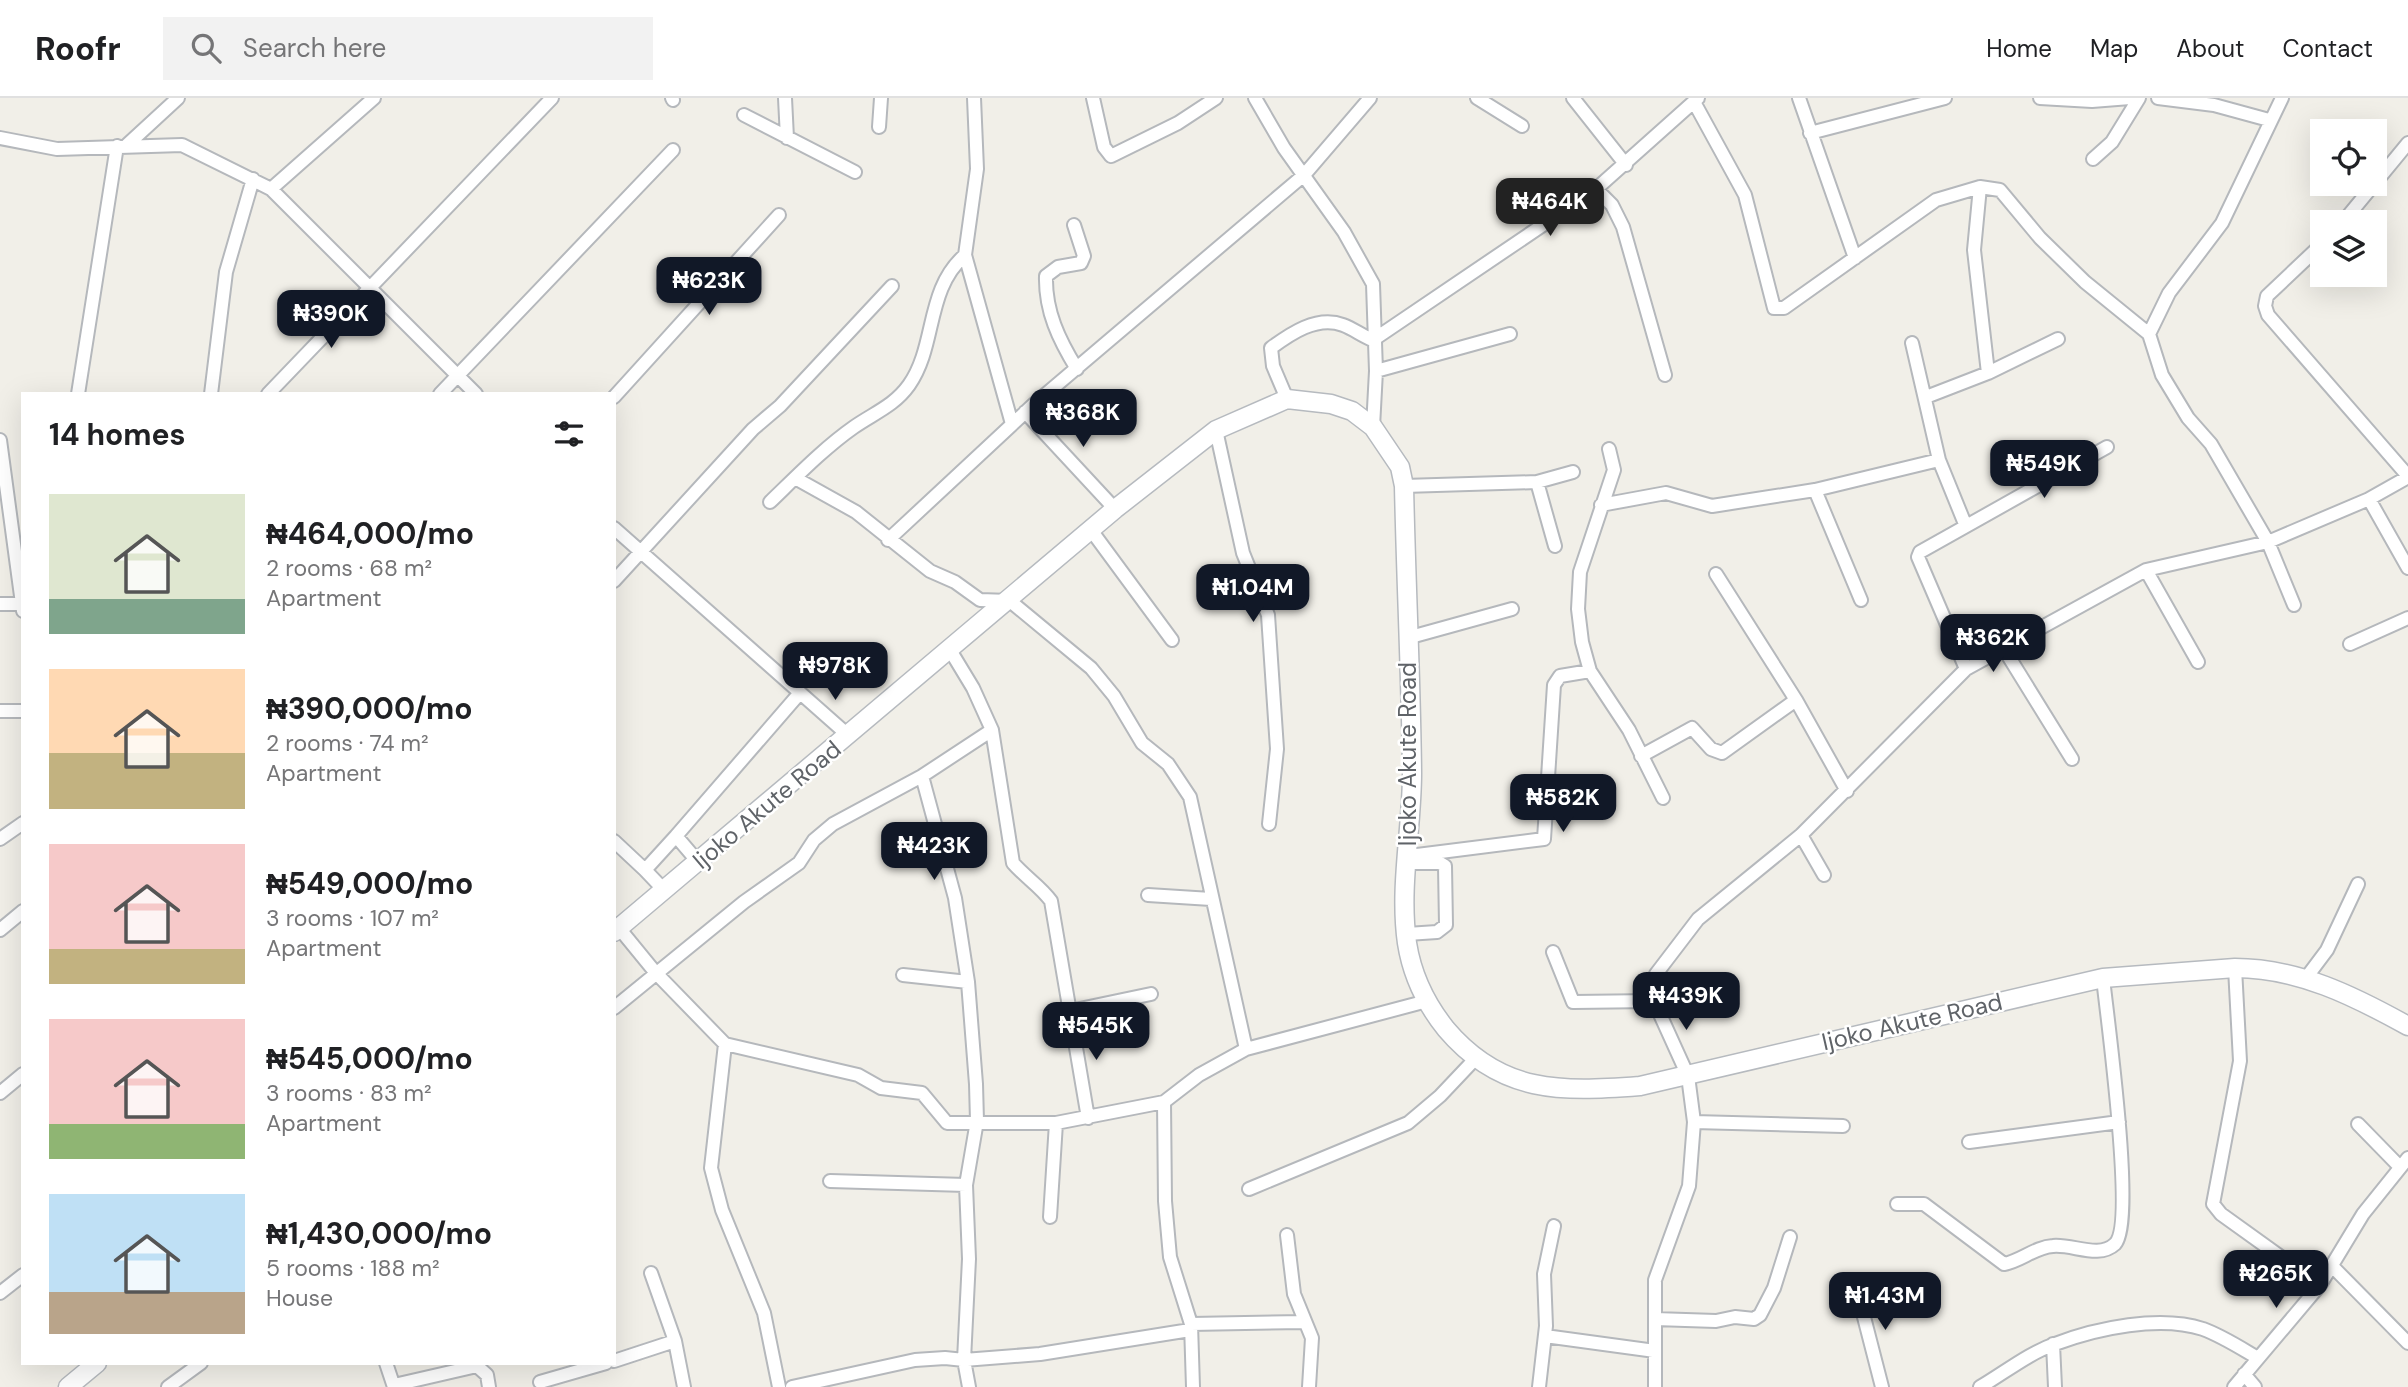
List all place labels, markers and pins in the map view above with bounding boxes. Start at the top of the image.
pin: ₦464K [1501,178,1599,238]
pin: ₦623K [660,258,758,317]
pin: ₦390K [282,290,380,350]
pin: ₦368K [1034,390,1132,449]
pin: ₦549K [1995,440,2093,500]
pin: ₦1.04M [1196,564,1310,624]
pin: ₦362K [1944,614,2042,674]
pin: ₦978K [786,642,884,702]
pin: ₦582K [1514,774,1612,834]
pin: ₦423K [885,822,983,882]
pin: ₦439K [1637,972,1735,1032]
pin: ₦545K [1047,1002,1145,1062]
pin: ₦265K [2227,1250,2325,1310]
pin: ₦1.43M [1828,1272,1942,1332]

